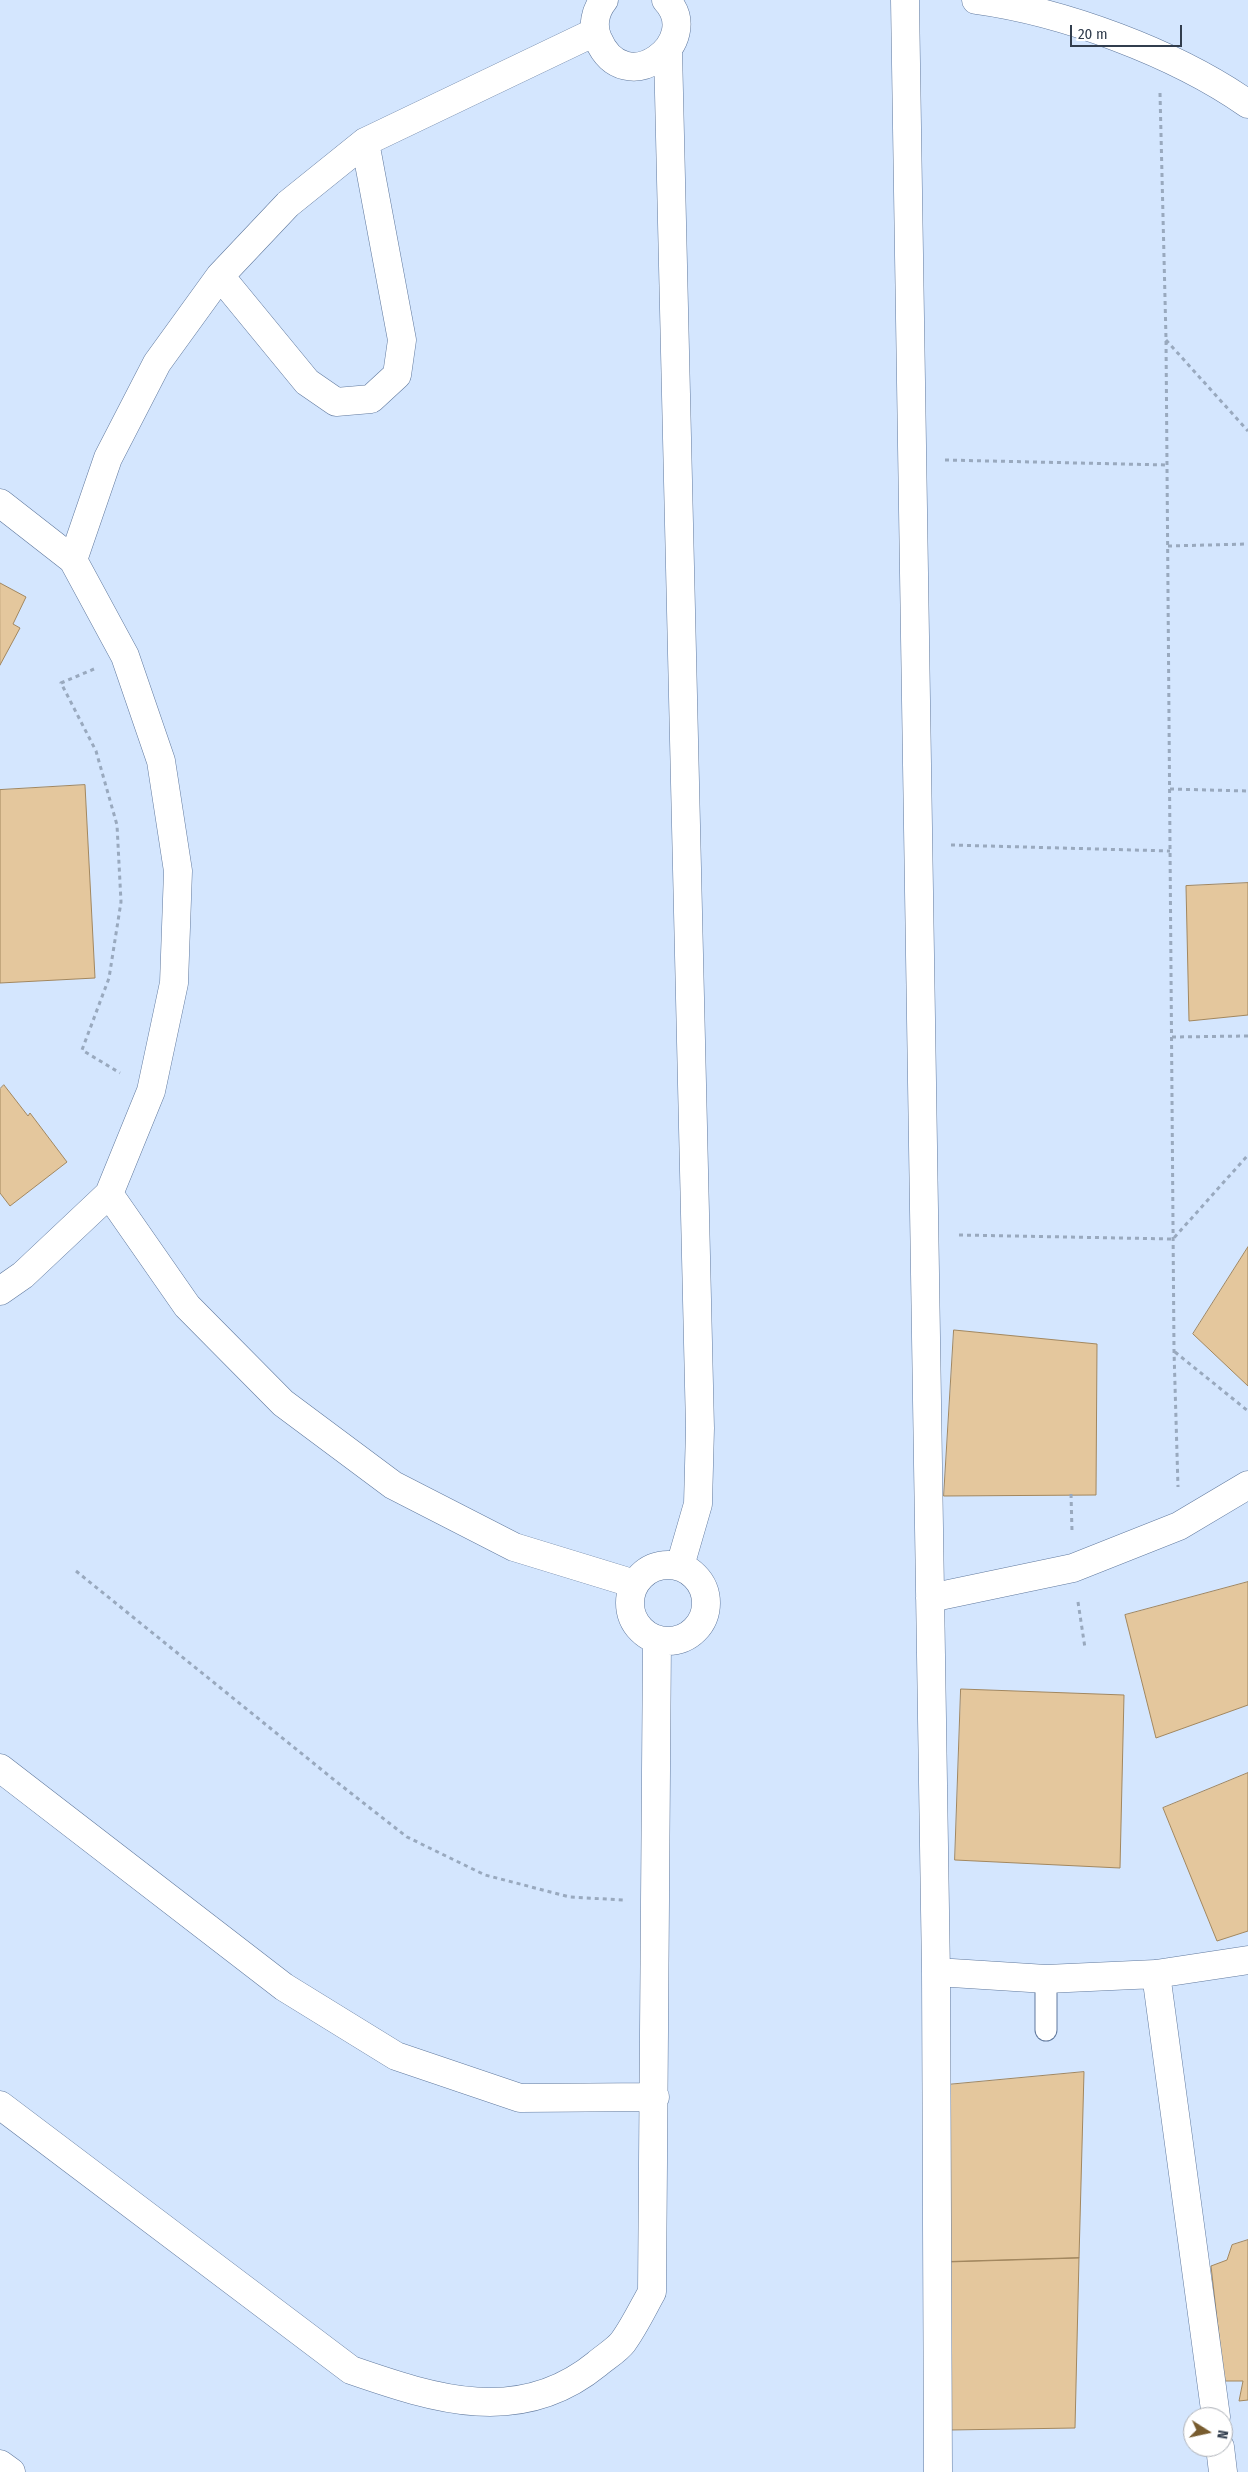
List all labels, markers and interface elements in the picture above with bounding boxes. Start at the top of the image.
scale bar [1073,15,1186,47]
text: 20 m [1078,25,1108,43]
north arrow [1183,2407,1233,2457]
text: N [1213,2429,1231,2440]

